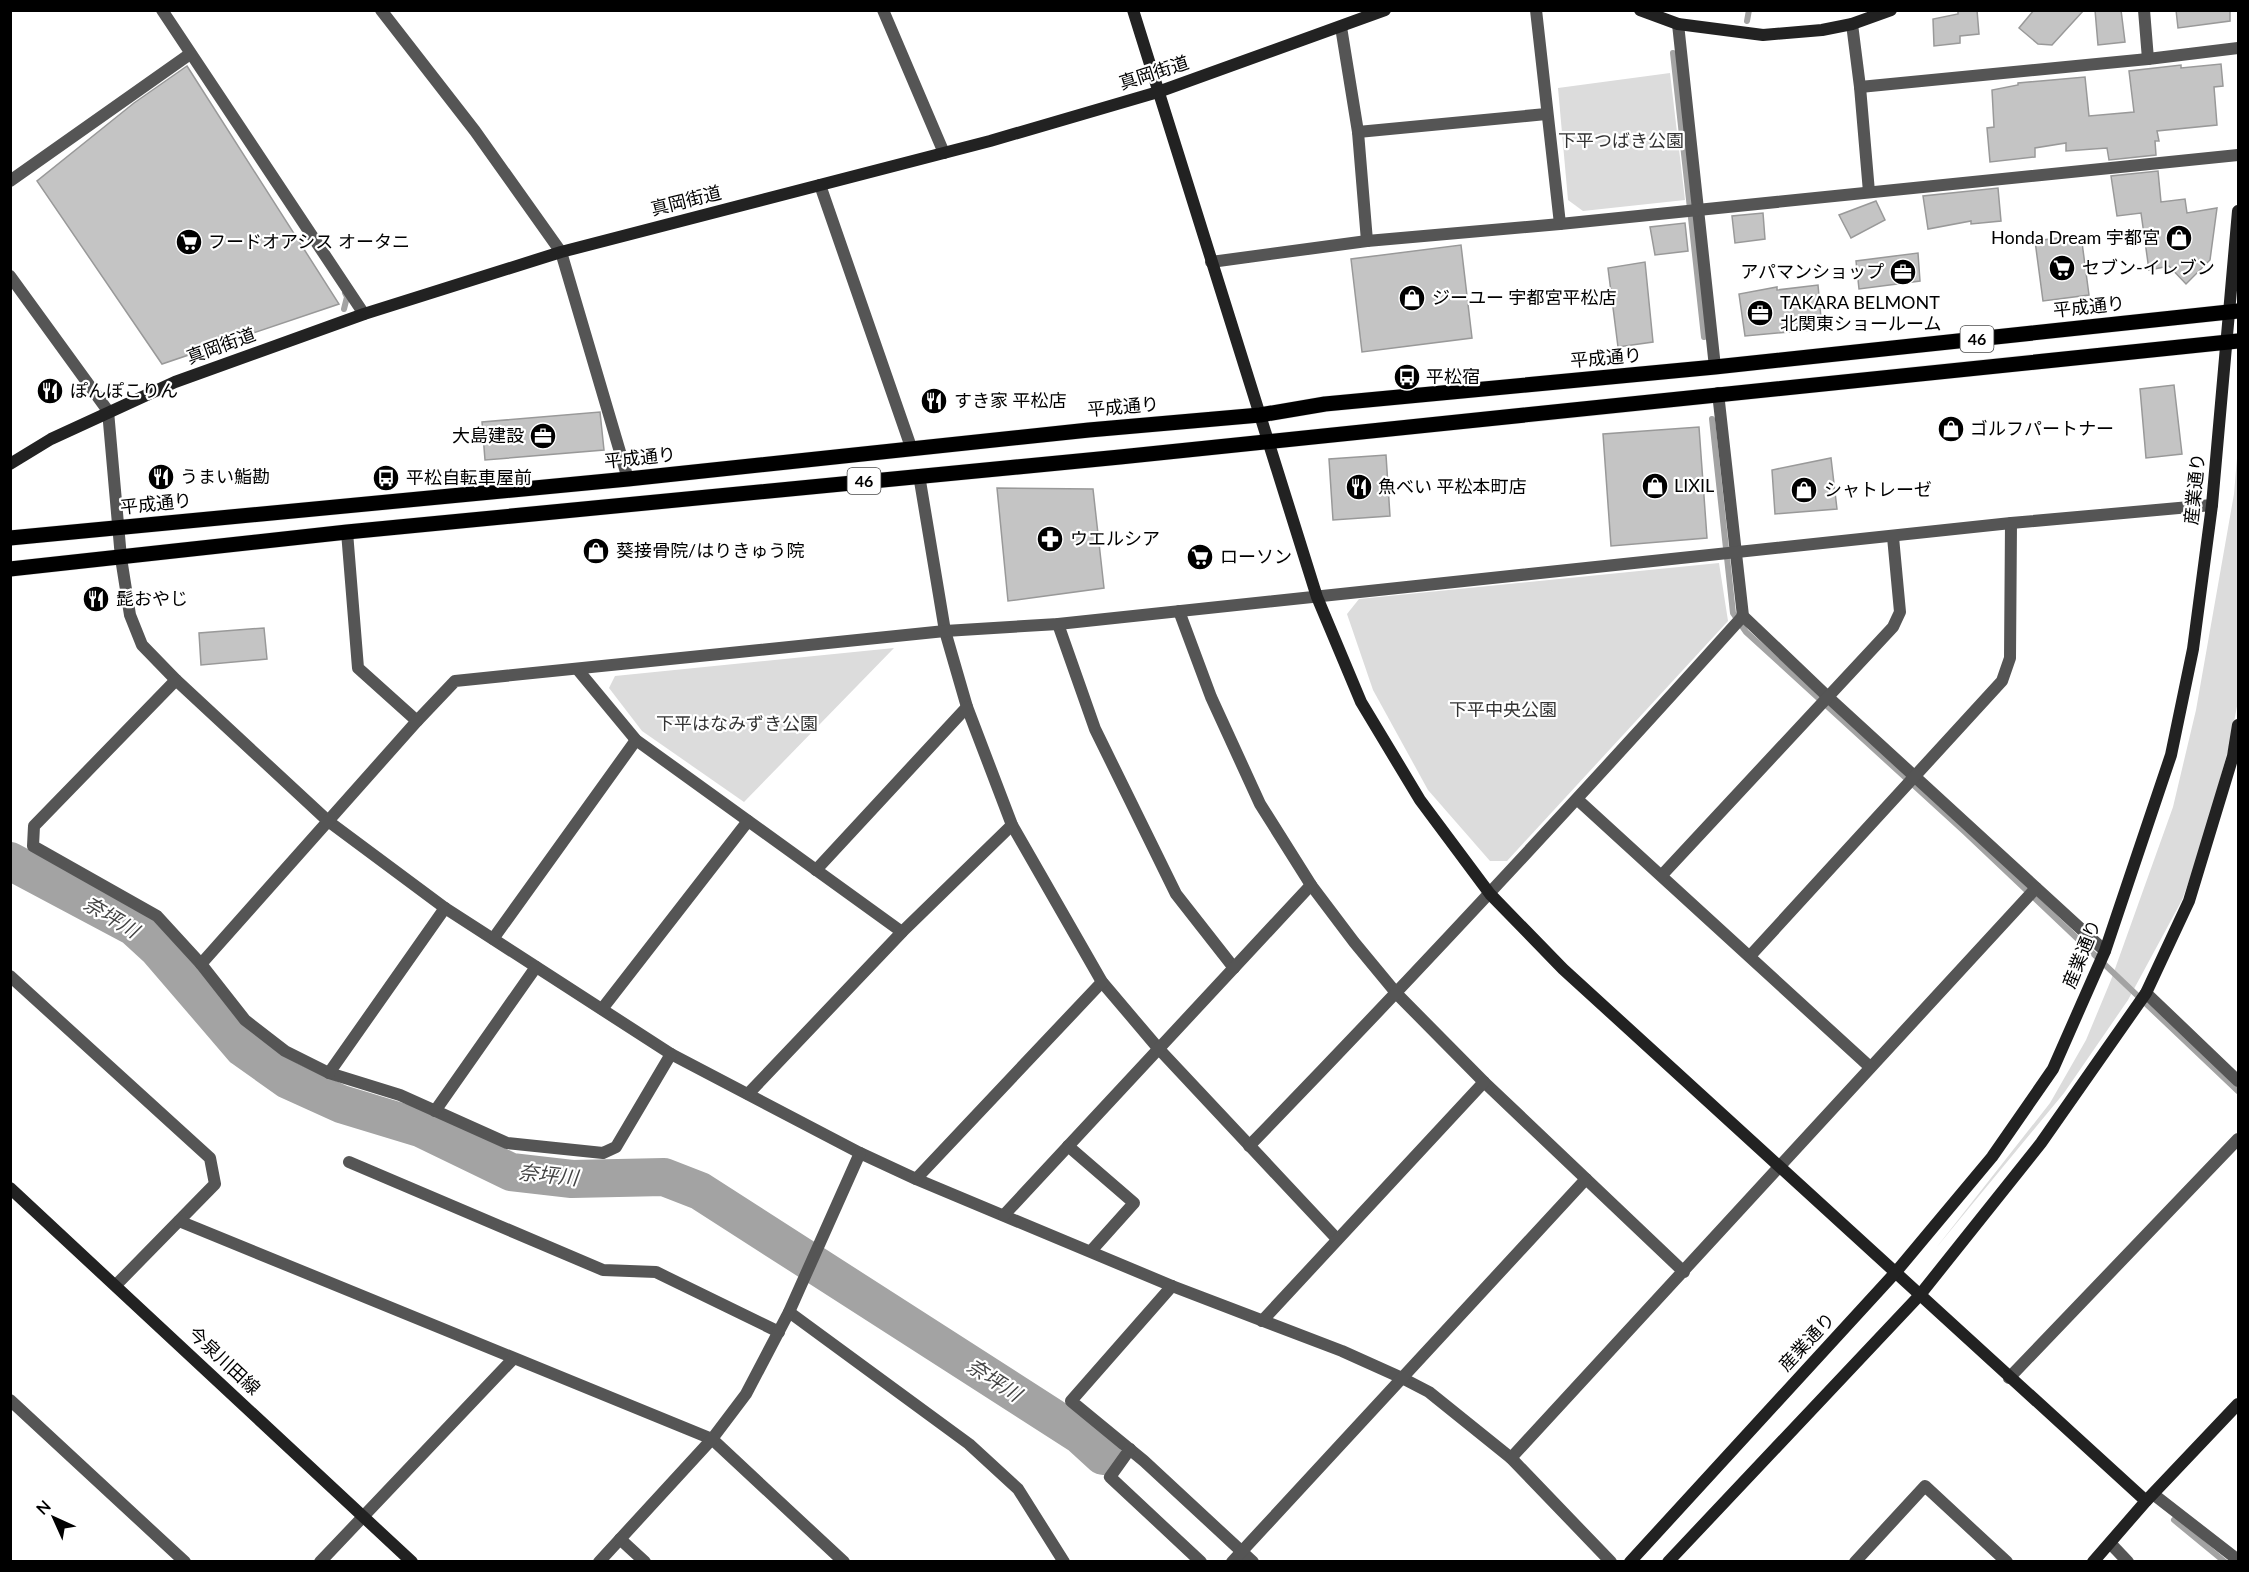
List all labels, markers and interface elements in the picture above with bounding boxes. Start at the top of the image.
street label: 真岡街道 [1116,50,1191,94]
park label: 下平つばき公園 [1558,129,1684,151]
street label: 真岡街道 [648,181,723,219]
shop icon: Honda Dream 宇都宮 [2164,223,2194,253]
place label: Honda Dream 宇都宮 [1991,226,2160,248]
supermarket icon: フードオアシス オータニ [174,227,204,257]
place label: フードオアシス オータニ [208,230,410,252]
supermarket icon: セブン-イレブン [2047,253,2077,283]
place label: セブン-イレブン [2082,256,2215,278]
office icon: アパマンショップ [1888,257,1918,287]
place label: アパマンショップ [1740,260,1884,282]
shop icon: ジーユー 宇都宮平松店 [1397,283,1427,313]
place label: ジーユー 宇都宮平松店 [1432,286,1617,308]
place label: TAKARA BELMONT 北関東ショールーム [1780,291,1941,334]
street label: 平成通り [2052,291,2126,321]
office icon: TAKARA BELMONT 北関東ショールーム [1745,298,1775,328]
street label: 真岡街道 [183,322,258,368]
road number: 46 [1960,326,1994,352]
street label: 平成通り [1569,343,1643,371]
bus stop icon: 平松宿 [1392,362,1422,392]
place label: 平松宿 [1426,365,1480,387]
restaurant icon: ぽんぽこりん [35,376,65,406]
place label: ぽんぽこりん [70,379,178,401]
restaurant icon: すき家 平松店 [919,386,949,416]
place label: すき家 平松店 [954,389,1067,411]
street label: 平成通り [1086,392,1160,420]
shop icon: ゴルフパートナー [1936,414,1966,444]
place label: ゴルフパートナー [1970,417,2114,439]
office icon: 大島建設 [528,421,558,451]
place label: 大島建設 [452,424,524,446]
street label: 平成通り [603,442,677,472]
street label: 産業通り [2179,452,2209,526]
restaurant icon: うまい鮨勘 [146,462,176,492]
bus stop icon: 平松自転車屋前 [371,463,401,493]
place label: うまい鮨勘 [180,465,270,487]
place label: 平松自転車屋前 [406,466,532,488]
road number: 46 [848,468,880,494]
shop icon: LIXIL [1640,471,1670,501]
restaurant icon: 魚べい 平松本町店 [1344,472,1374,502]
place label: LIXIL [1674,474,1714,496]
place label: 魚べい 平松本町店 [1378,475,1527,497]
shop icon: シャトレーゼ [1789,475,1819,505]
place label: シャトレーゼ [1824,478,1932,500]
street label: 平成通り [119,488,193,518]
pharmacy icon: ウエルシア [1035,524,1065,554]
place label: ウエルシア [1070,527,1160,549]
shop icon: 葵接骨院/はりきゅう院 [581,536,611,566]
place label: 葵接骨院/はりきゅう院 [616,539,804,561]
supermarket icon: ローソン [1185,542,1215,572]
place label: ローソン [1220,545,1292,567]
restaurant icon: 髭おやじ [81,584,111,614]
place label: 髭おやじ [116,587,188,609]
park label: 下平中央公園 [1449,698,1557,720]
park label: 下平はなみずき公園 [656,712,818,734]
water label: 奈坪川 [80,890,145,943]
street label: 産業通り [2057,916,2105,991]
water label: 奈坪川 [517,1159,581,1189]
street label: 産業通り [1774,1307,1839,1375]
street label: 今泉川田線 [184,1322,265,1399]
water label: 奈坪川 [963,1353,1028,1407]
north arrow [24,1488,84,1548]
text: N [32,1496,54,1518]

